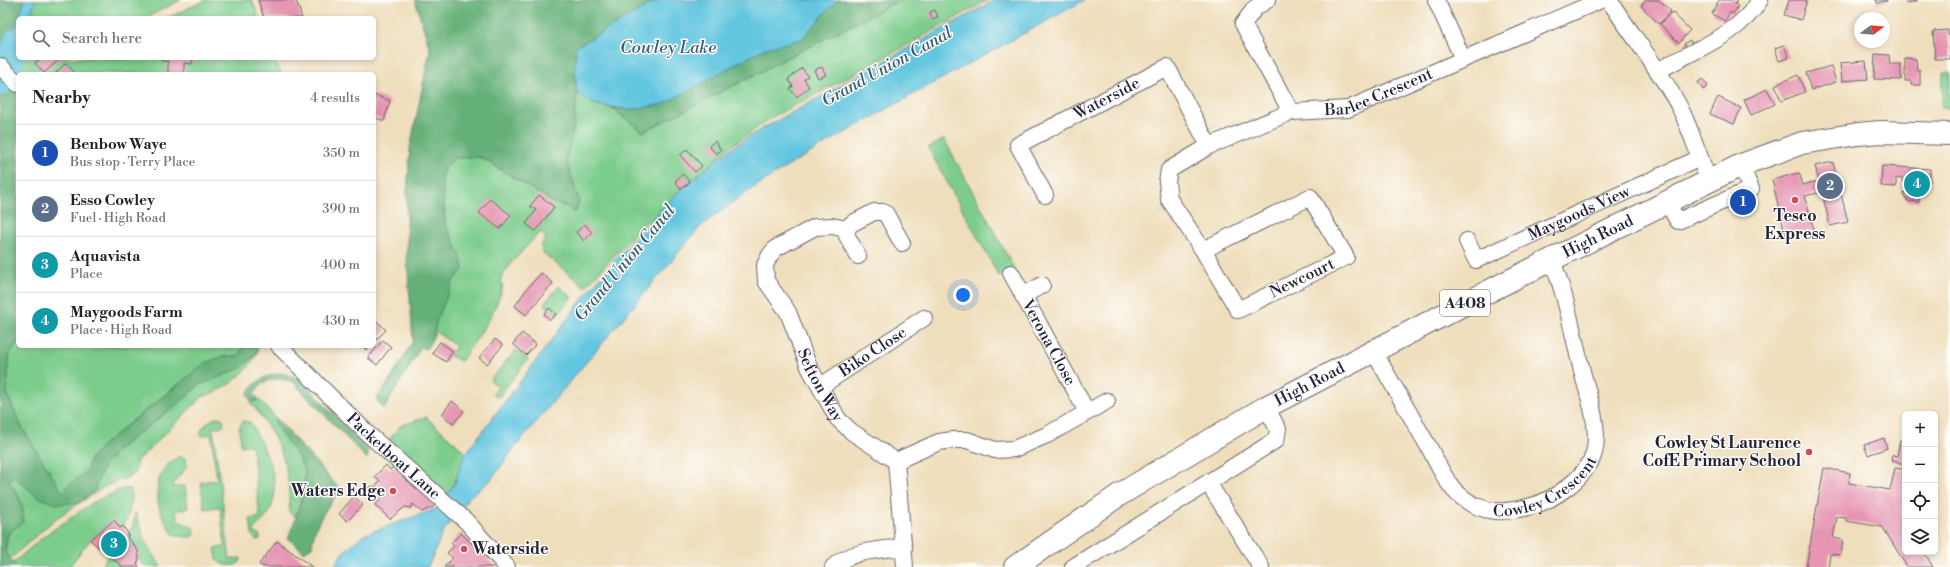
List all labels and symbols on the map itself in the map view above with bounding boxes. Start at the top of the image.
north arrow [1854,12,1890,48]
water label: Grand Union Canal [818,22,957,112]
water label: Cowley Lake [620,37,716,59]
street label: Barlee Crescent [1323,64,1436,120]
street label: Waterside [1069,73,1143,124]
pin: 4 [1904,169,1930,199]
pin: 2 [1817,171,1843,201]
street label: Maygoods View [1525,181,1634,245]
pin: 1 [1730,187,1756,217]
marker: Tesco Express [1790,195,1800,205]
water label: Grand Union Canal [570,200,681,326]
place label: Tesco Express [1765,206,1826,244]
street label: High Road [1559,210,1637,263]
street label: Newcourt [1266,254,1338,302]
your location [953,285,973,305]
road number: A408 [1440,290,1490,316]
street label: Verona Close [1017,295,1080,389]
street label: Biko Close [834,322,910,382]
street label: Sefton Way [793,346,848,425]
street label: High Road [1271,358,1348,411]
street label: Packetboat Lane [342,408,445,504]
place label: Cowley St Laurence CofE Primary School [1643,433,1802,471]
marker: Cowley St Laurence CofE Primary School [1804,447,1814,457]
street label: Cowley Crescent [1493,453,1602,521]
place label: Waters Edge [290,481,385,501]
marker: Waters Edge [388,486,398,496]
pin: 3 [101,529,127,559]
place label: Waterside [471,539,549,559]
marker: Waterside [459,544,469,554]

